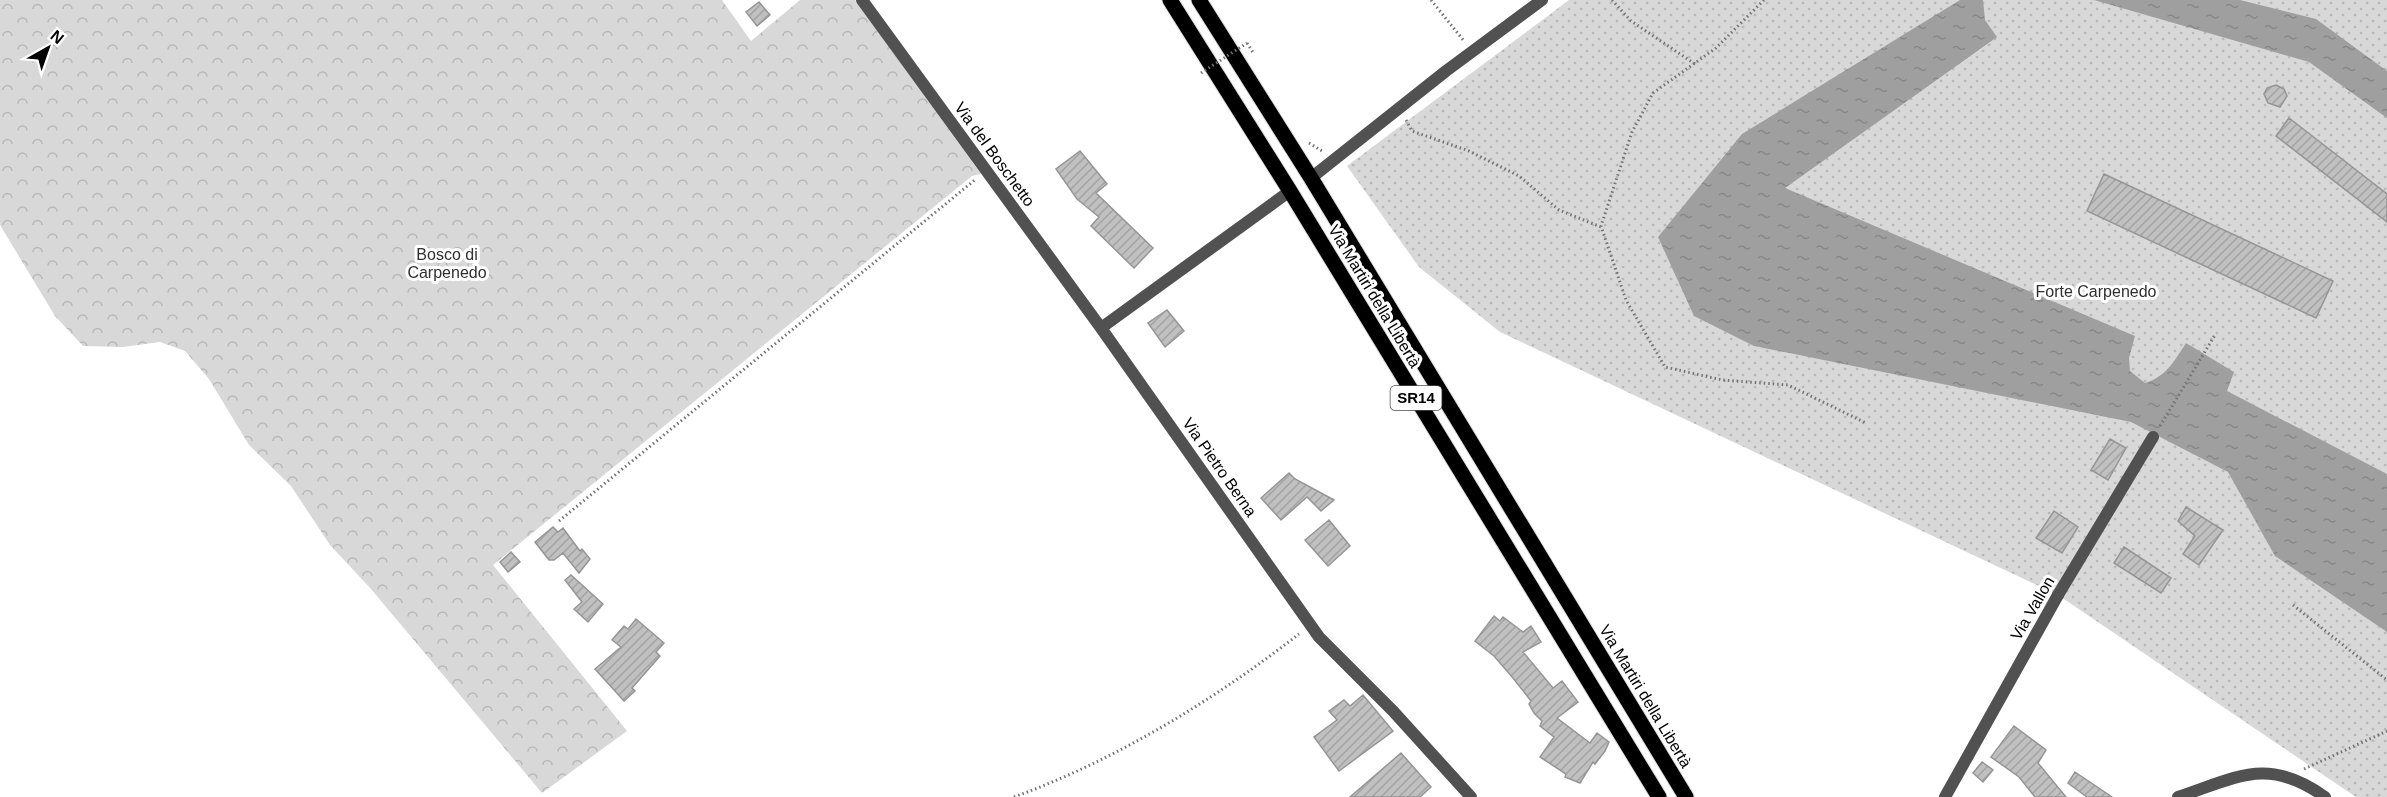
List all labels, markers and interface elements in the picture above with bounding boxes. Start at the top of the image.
north arrow [18,18,78,78]
text: N [47,27,67,47]
street label: Via del Boschetto [951,99,1038,210]
street label: Via Martiri della Libertà [1325,222,1424,371]
park label: Bosco di Carpenedo [407,246,487,281]
park label: Forte Carpenedo [2036,283,2157,300]
road number: SR14 [1390,386,1442,410]
street label: Via Pietro Berna [1179,415,1260,520]
street label: Via Vallon [2007,573,2057,643]
street label: Via Martiri della Libertà [1596,622,1695,771]

